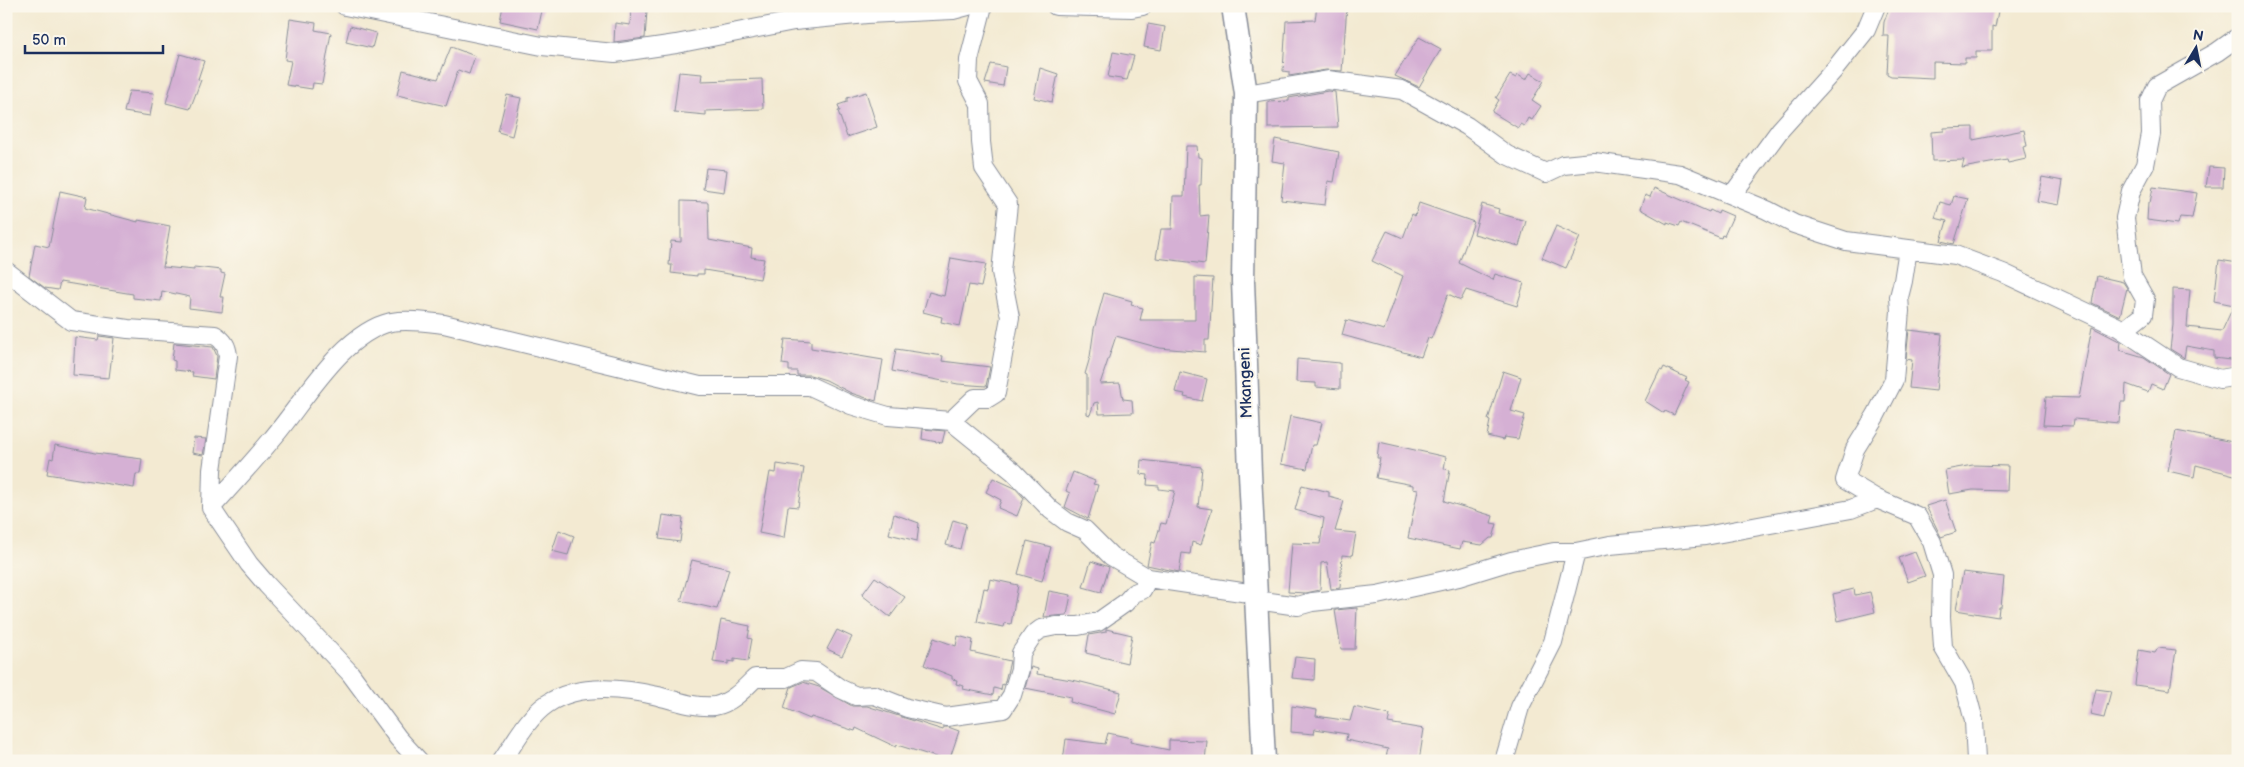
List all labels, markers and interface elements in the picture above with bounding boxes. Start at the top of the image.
scale bar [25,22,162,54]
north arrow [2172,22,2222,72]
text: N [2192,26,2205,45]
text: 50 m [32,31,66,50]
street label: Mkangeni [1235,347,1257,419]

